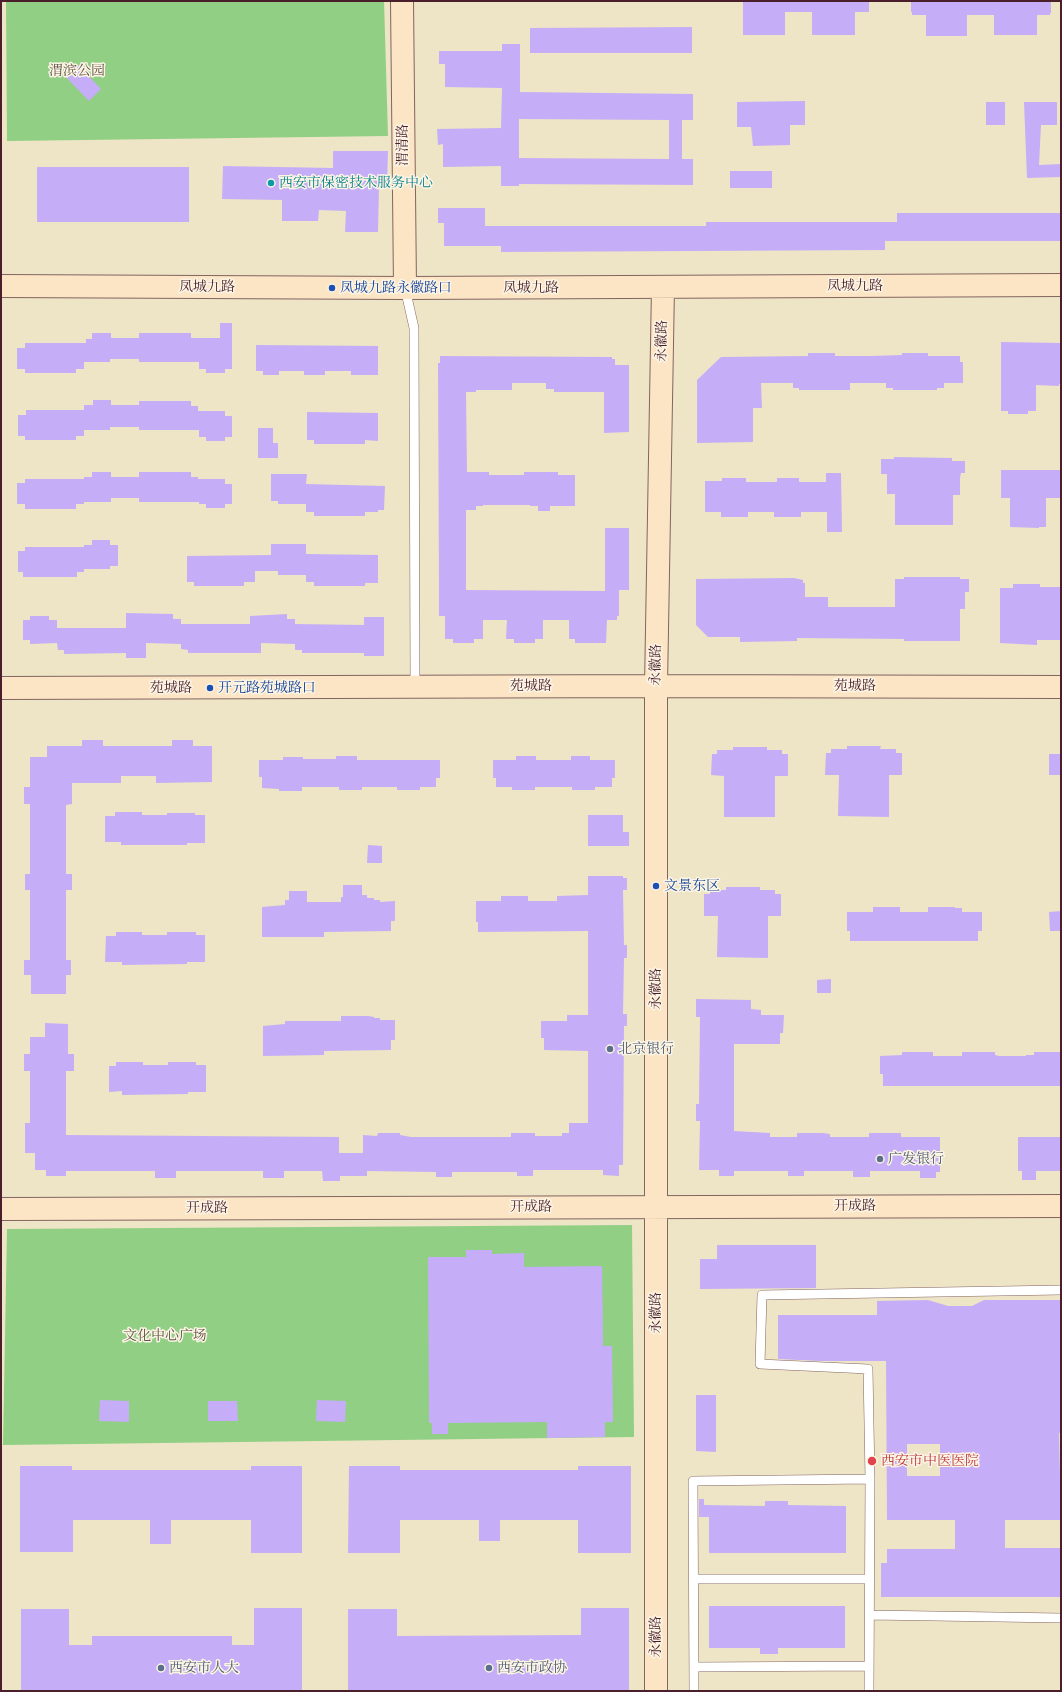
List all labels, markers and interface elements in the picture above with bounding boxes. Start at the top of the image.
park label: 渭滨公园 [49,63,105,79]
street label: 渭清路 [395,124,411,166]
place label: 西安市保密技术服务中心 [279,175,433,191]
marker: 西安市保密技术服务中心 [266,178,276,188]
street label: 凤城九路 [827,278,883,294]
street label: 凤城九路 [179,279,235,295]
place label: 凤城九路永徽路口 [340,280,452,296]
street label: 凤城九路 [503,280,559,296]
marker: 凤城九路永徽路口 [327,283,337,293]
street label: 永徽路 [653,320,671,362]
street label: 永徽路 [647,644,665,686]
street label: 苑城路 [510,678,552,694]
street label: 苑城路 [834,678,876,694]
street label: 苑城路 [150,680,192,696]
place label: 开元路苑城路口 [218,680,316,696]
marker: 开元路苑城路口 [205,683,215,693]
place label: 文景东区 [664,878,720,894]
marker: 文景东区 [651,881,661,891]
street label: 永徽路 [648,968,664,1010]
place label: 北京银行 [618,1041,674,1057]
marker: 北京银行 [605,1044,615,1054]
place label: 广发银行 [888,1151,944,1167]
marker: 广发银行 [875,1154,885,1164]
street label: 开成路 [834,1198,876,1214]
street label: 开成路 [510,1199,552,1215]
street label: 开成路 [186,1200,228,1216]
street label: 永徽路 [648,1292,664,1334]
park label: 文化中心广场 [123,1328,207,1344]
place label: 西安市中医医院 [881,1453,979,1469]
marker: 西安市中医医院 [866,1455,878,1467]
street label: 永徽路 [648,1616,664,1658]
place label: 西安市人大 [169,1660,239,1676]
place label: 西安市政协 [497,1660,567,1676]
marker: 西安市人大 [156,1663,166,1673]
marker: 西安市政协 [484,1663,494,1673]

